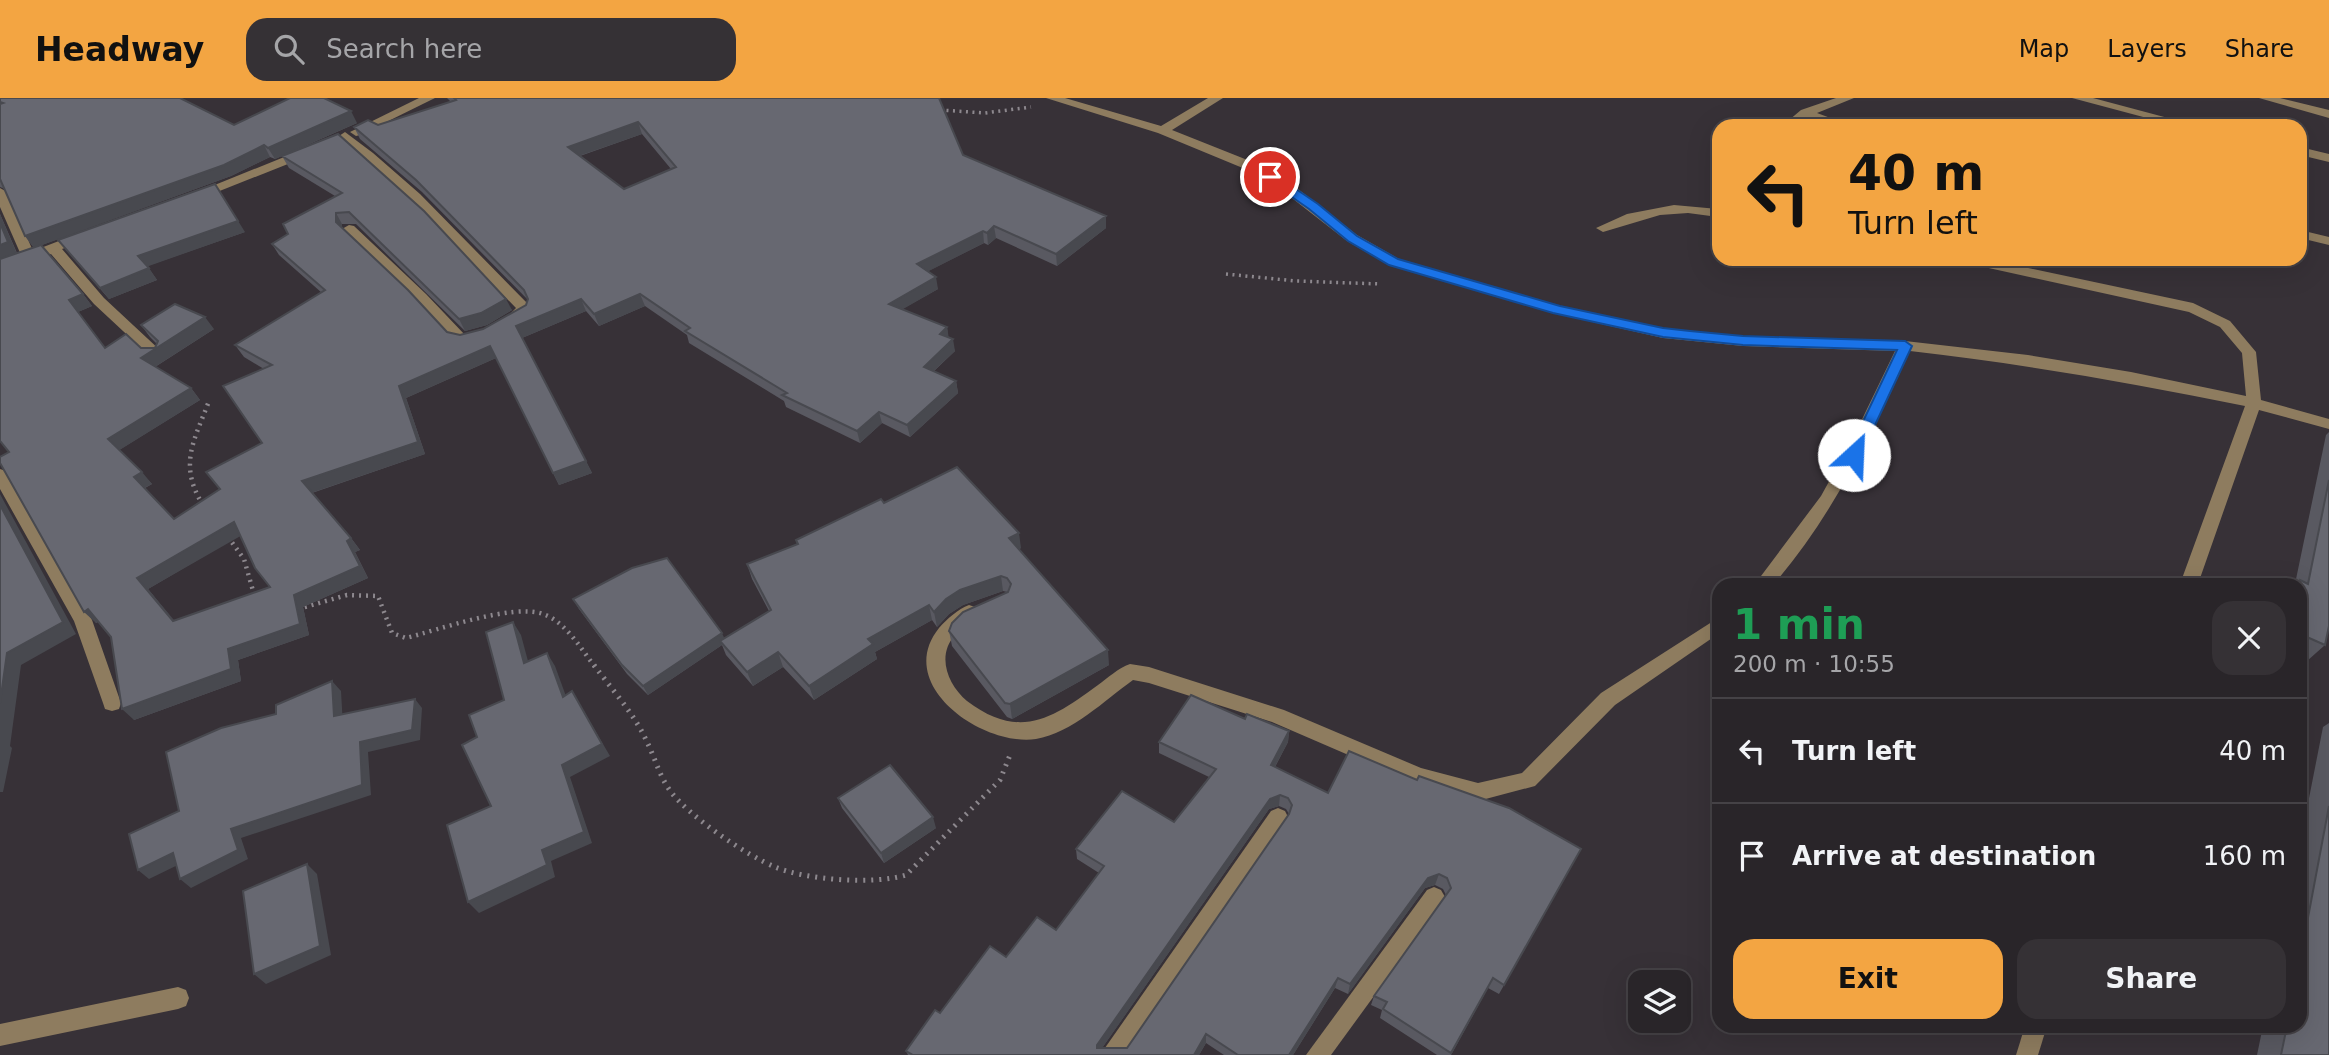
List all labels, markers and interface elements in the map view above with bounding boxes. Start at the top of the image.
search box [246,18,736,81]
text: Headway [35,30,204,69]
icon: search [270,30,308,68]
text: Search here [326,34,482,64]
text: Map [2019,35,2069,63]
text: Layers [2107,35,2187,63]
text: Share [2225,35,2294,63]
text: 40 m [1848,145,1984,202]
pin [1240,147,1300,207]
icon: left [1733,147,1824,238]
icon: arrive [1251,158,1289,196]
text: Turn left [1848,204,1978,242]
position arrow [1817,418,1891,492]
text: 1 min [1733,600,1865,649]
button: close [2212,601,2286,675]
text: 200 m · 10:55 [1733,651,1895,677]
icon: left [1733,732,1771,770]
text: Turn left [1792,736,1916,766]
text: 40 m [2219,736,2286,766]
icon: arrive [1733,837,1771,875]
text: Arrive at destination [1792,841,2096,871]
text: 160 m [2203,841,2286,871]
button: Exit [1733,939,2003,1019]
button: Share [2017,939,2286,1019]
map controls [1628,970,1691,1033]
button: layers [1628,970,1691,1033]

